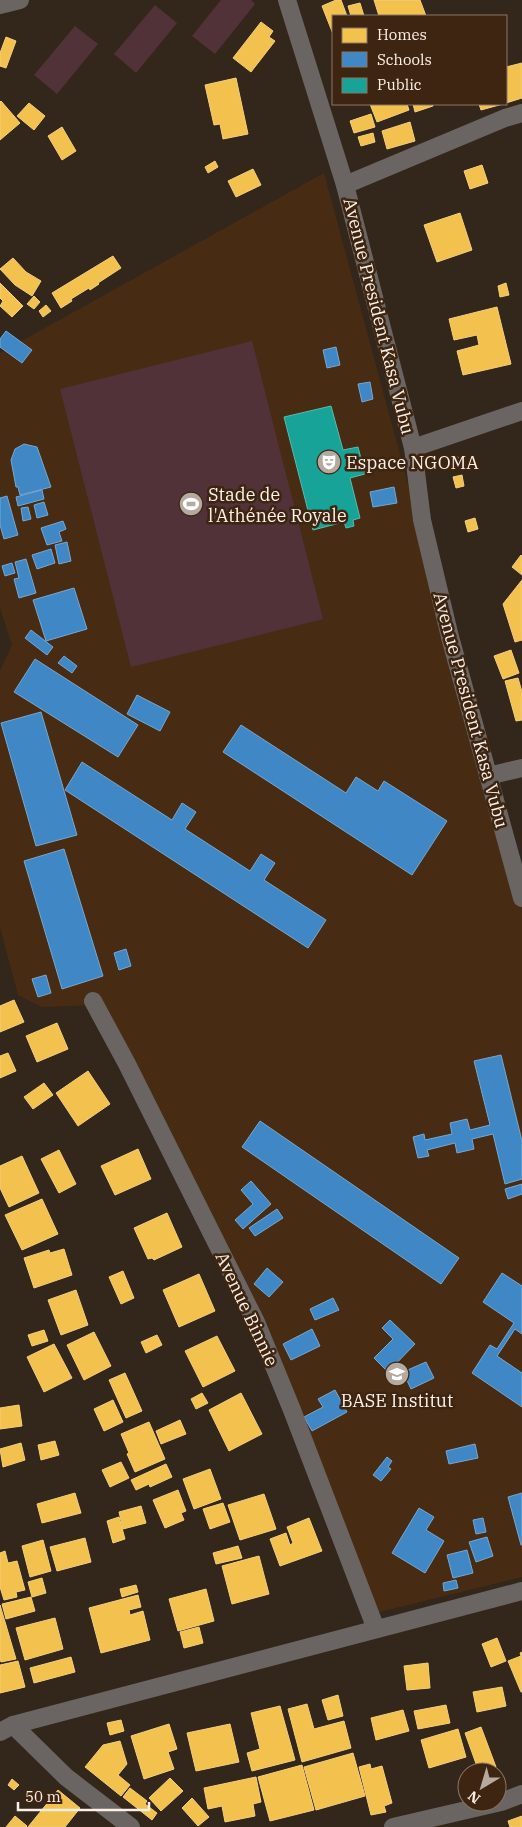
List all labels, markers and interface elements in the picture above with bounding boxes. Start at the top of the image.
legend [332,15,507,105]
text: Homes [377,25,427,44]
text: Schools [377,50,432,69]
text: Public [377,75,422,94]
street label: Avenue President Kasa Vubu [338,195,420,437]
theatre icon: Espace NGOMA [316,449,342,475]
place label: Espace NGOMA [346,451,479,474]
place label: Stade de l'Athénée Royale [208,483,347,527]
sports icon: Stade de l'Athénée Royale [178,491,204,517]
street label: Avenue President Kasa Vubu [428,590,514,830]
street label: Avenue Binnie [210,1248,284,1370]
school or university icon: BASE Institut [384,1361,410,1387]
place label: BASE Institut [341,1389,453,1412]
north arrow [457,1762,507,1812]
scale bar [18,1780,149,1812]
text: 50 m [25,1787,61,1806]
text: N [464,1787,484,1808]

